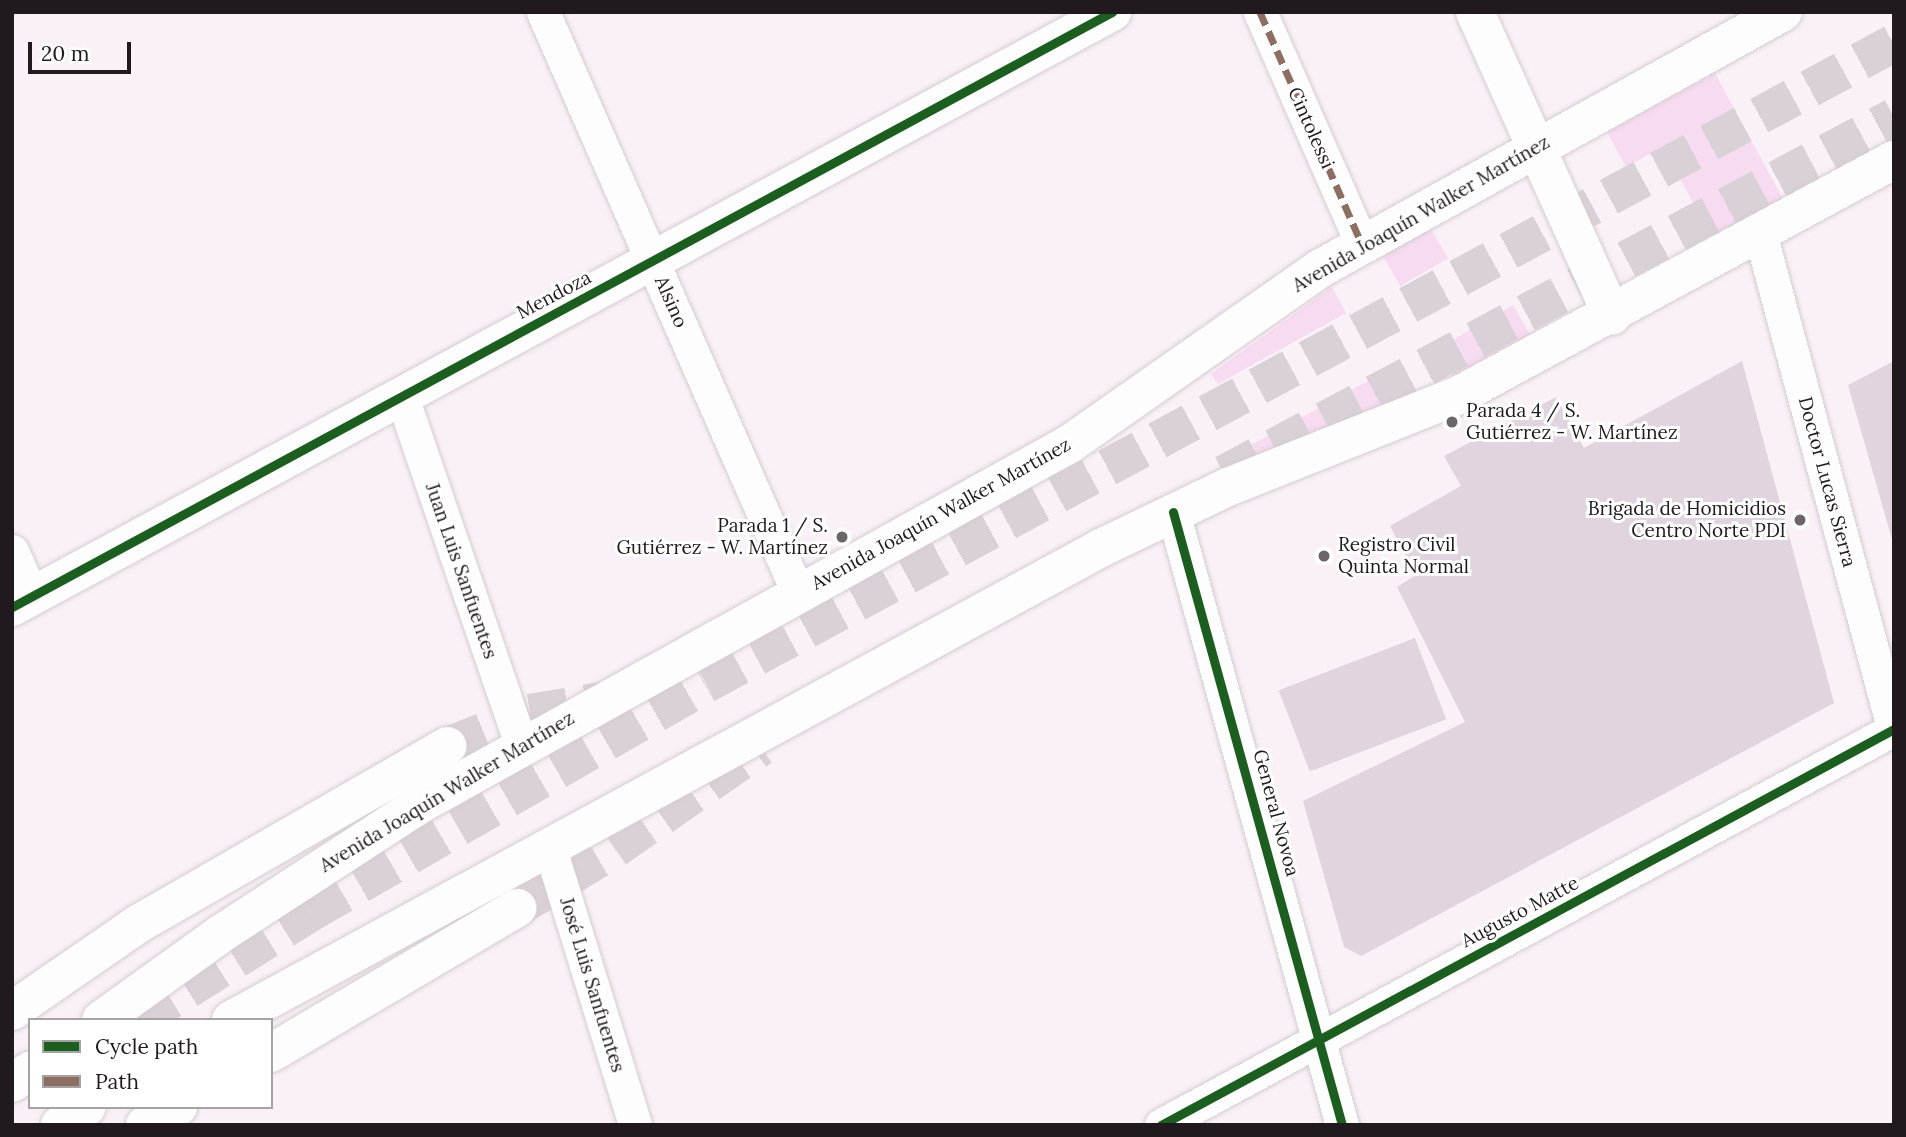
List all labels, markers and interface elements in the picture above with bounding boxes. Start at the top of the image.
scale bar [32,28,135,72]
text: 20 m [41,40,90,67]
street label: Cintolessi [1283,84,1339,172]
street label: Avenida Joaquín Walker Martínez [1288,131,1554,297]
street label: Mendoza [513,266,595,324]
street label: Alsino [650,273,692,331]
street label: Doctor Lucas Sierra [1793,394,1861,570]
place label: Parada 4 / S. Gutiérrez - W. Martínez [1466,400,1678,444]
marker: Parada 4 / S. Gutiérrez - W. Martínez [1444,414,1460,430]
street label: Avenida Joaquín Walker Martínez [807,433,1075,595]
street label: Juan Luis Sanfuentes [420,480,502,662]
place label: Brigada de Homicidios Centro Norte PDI [1588,498,1786,542]
marker: Brigada de Homicidios Centro Norte PDI [1792,512,1808,528]
place label: Parada 1 / S. Gutiérrez - W. Martínez [616,515,828,559]
marker: Parada 1 / S. Gutiérrez - W. Martínez [834,529,850,545]
place label: Registro Civil Quinta Normal [1338,534,1469,578]
marker: Registro Civil Quinta Normal [1316,548,1332,564]
street label: Avenida Joaquín Walker Martínez [316,707,578,877]
street label: General Novoa [1248,747,1304,879]
street label: Augusto Matte [1457,871,1583,953]
street label: José Luis Sanfuentes [555,895,629,1075]
legend [28,1018,273,1109]
text: Cycle path [95,1033,198,1060]
text: Path [95,1068,139,1095]

